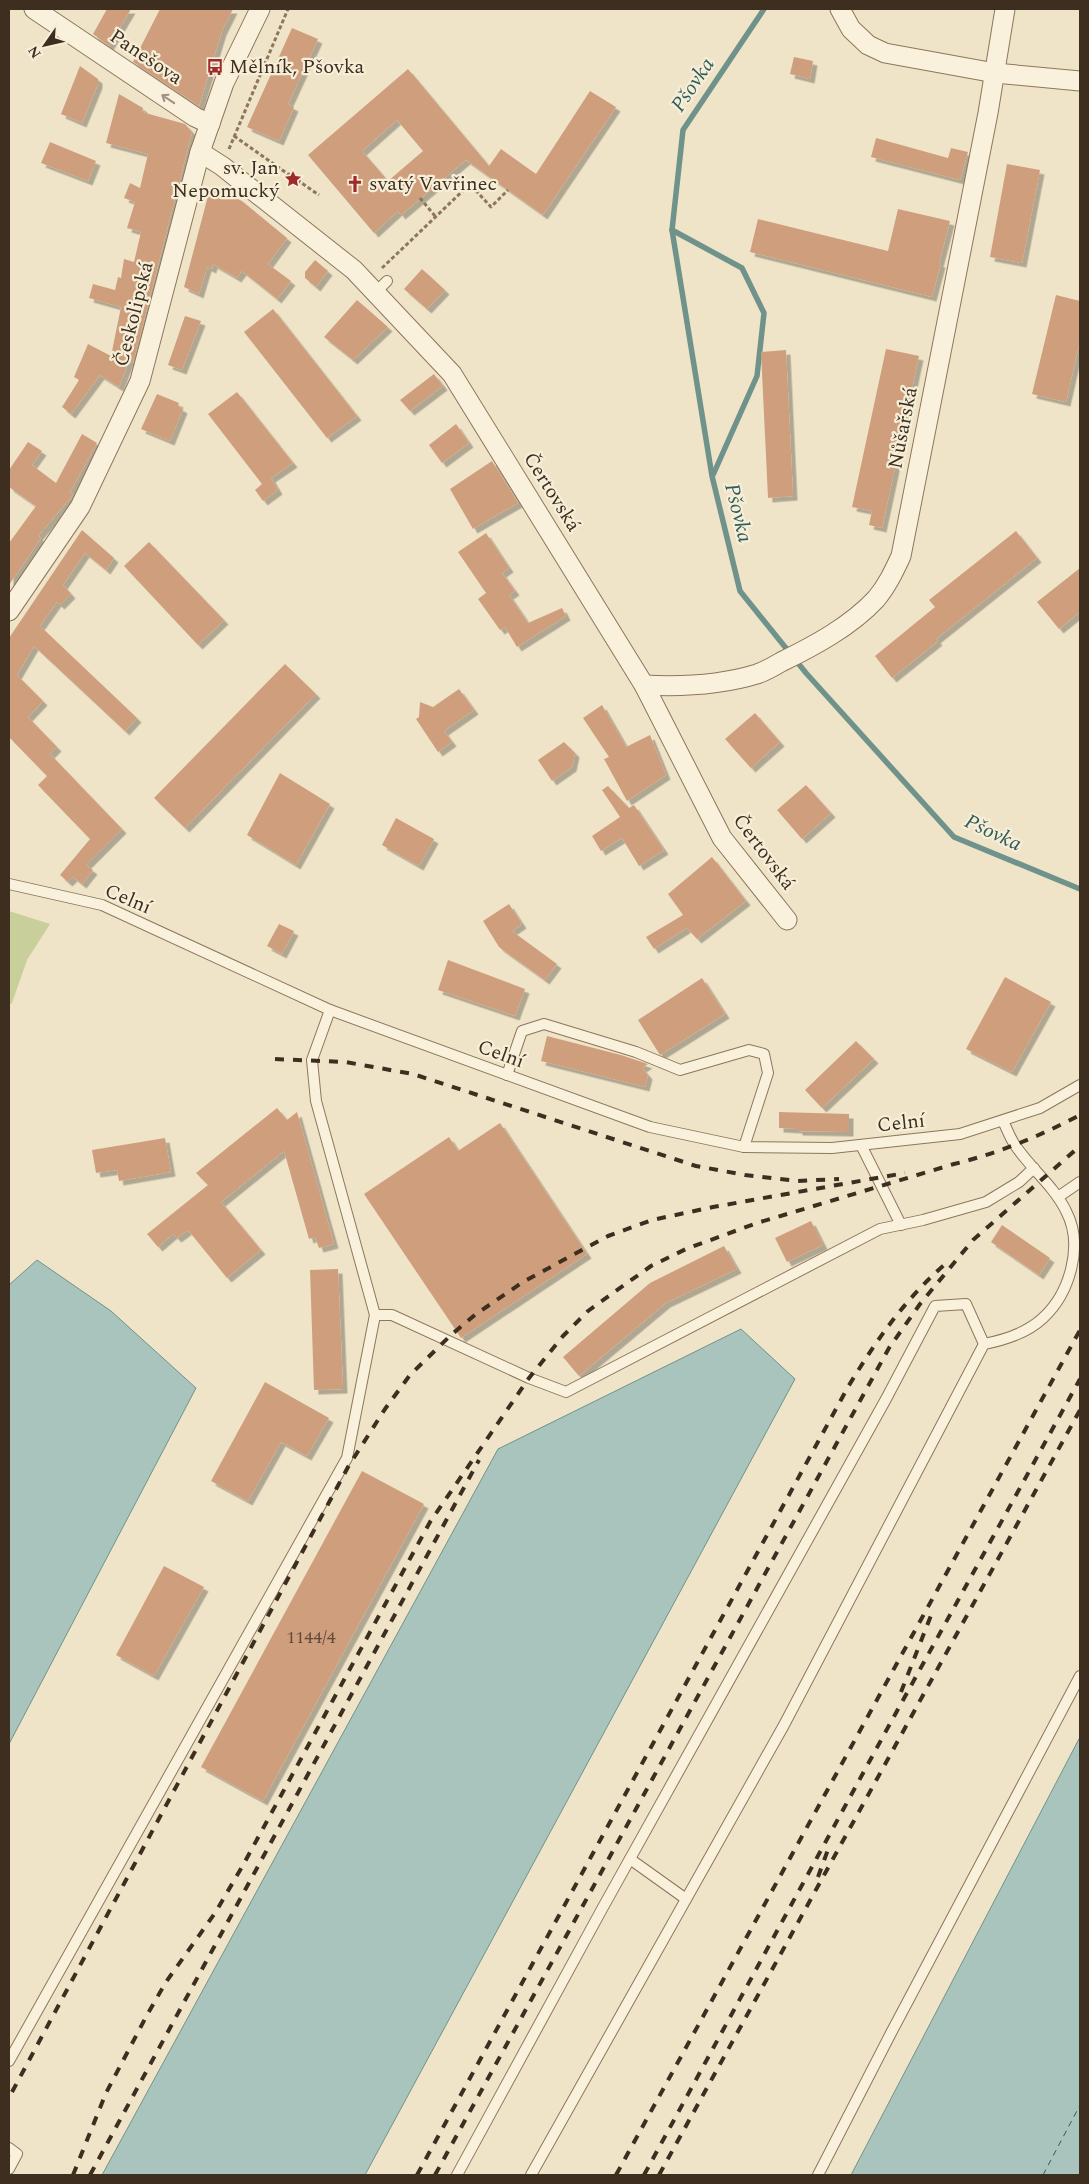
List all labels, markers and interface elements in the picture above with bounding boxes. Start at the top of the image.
north arrow [20,20,70,70]
street label: Panešova [104,22,189,93]
text: N [23,41,47,63]
water label: Pšovka [663,51,723,119]
place label: Mělník, Pšovka [229,52,365,82]
bus stop icon: Mělník, Pšovka [205,57,225,77]
one-way arrow [162,94,176,104]
place label: sv. Jan Nepomucký [172,153,280,206]
place icon: sv. Jan Nepomucký [283,169,303,189]
place label: svatý Vavřinec [369,169,497,199]
church icon: svatý Vavřinec [345,174,365,194]
street label: Českolipská [106,258,162,370]
street label: Nůšařská [880,384,926,472]
street label: Čertovská [516,446,588,538]
water label: Pšovka [715,480,761,546]
water label: Pšovka [959,806,1027,860]
street label: Čertovská [725,807,803,897]
street label: Celní [100,876,157,922]
street label: Celní [473,1032,529,1077]
street label: Celní [876,1106,927,1140]
house number: 1144/4 [286,1624,336,1651]

